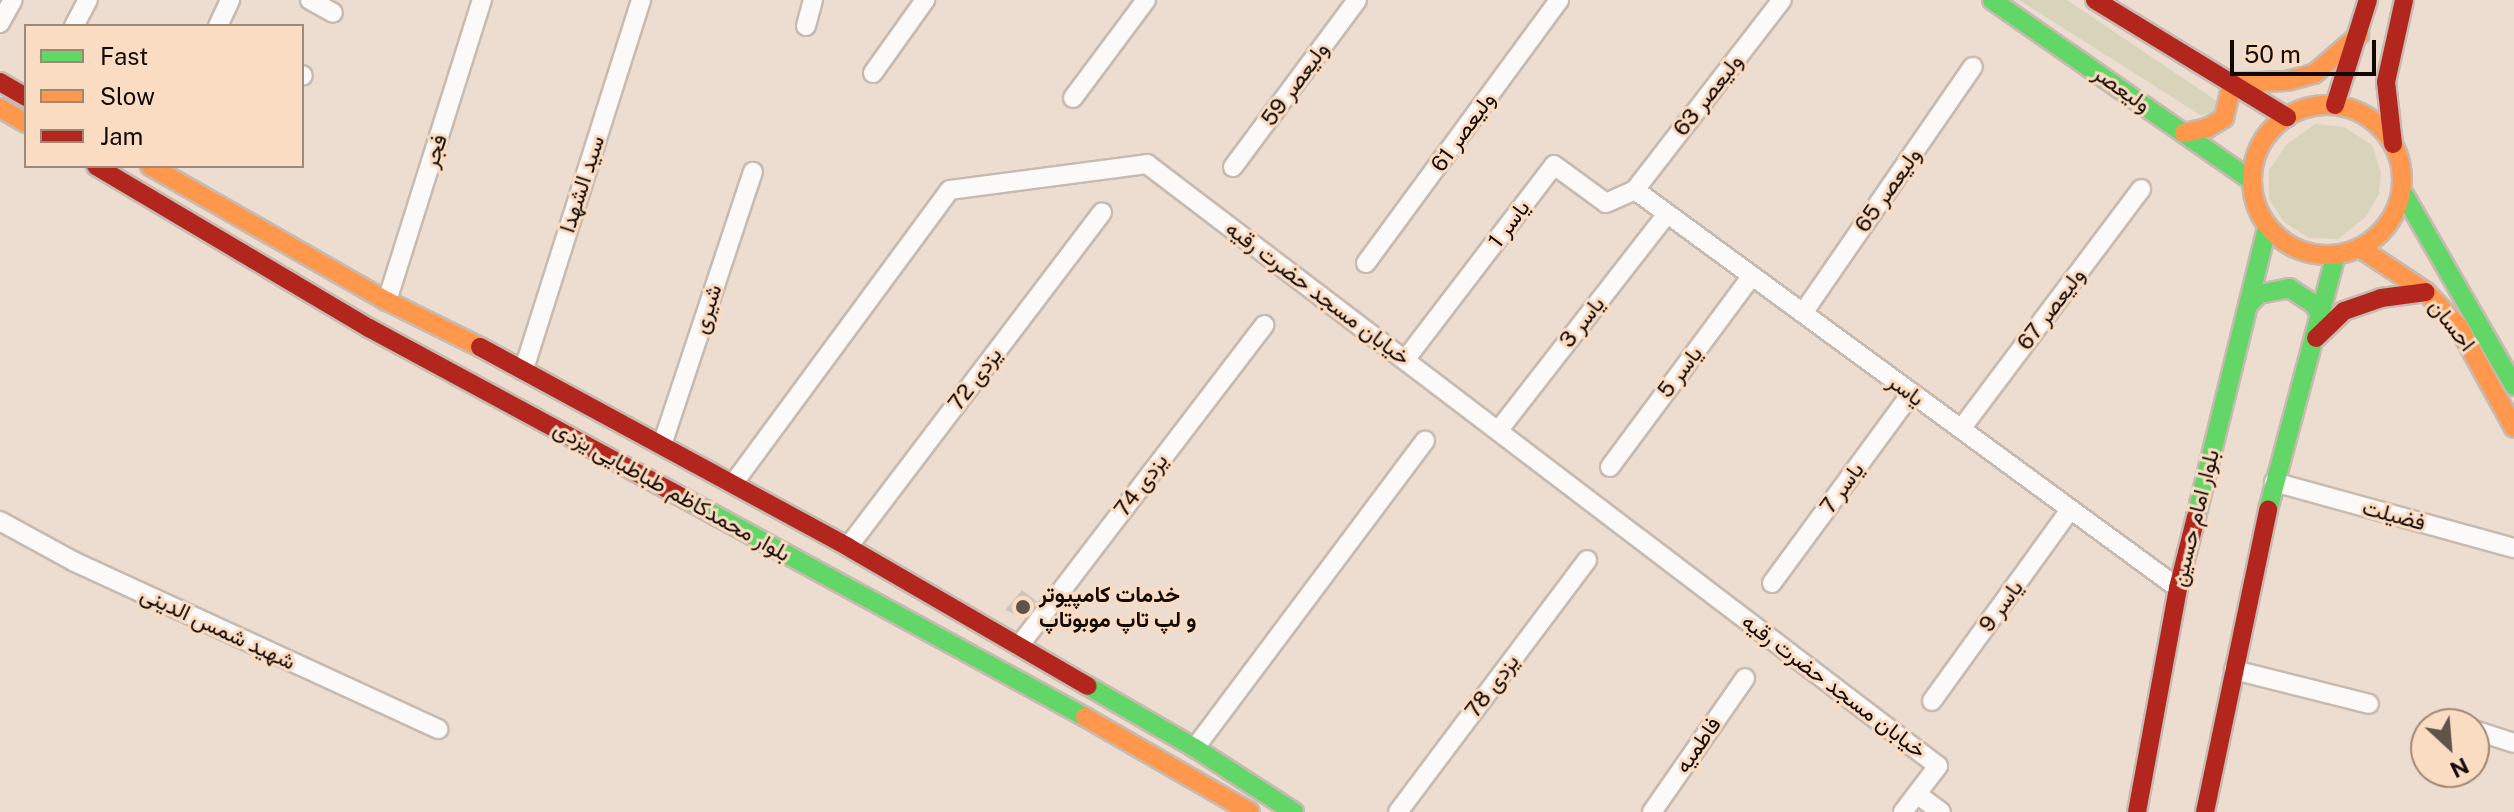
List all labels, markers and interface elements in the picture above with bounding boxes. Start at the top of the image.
legend [24,24,304,168]
scale bar [2234,24,2380,74]
street label: ولیعصر 59 [1256,37,1334,131]
text: 50 m [2244,40,2301,68]
text: Fast [100,42,148,70]
street label: ولیعصر 63 [1668,49,1748,141]
street label: ولیعصر [2088,60,2156,118]
text: Slow [100,82,155,110]
street label: ولیعصر 61 [1425,87,1501,177]
text: Jam [100,122,143,150]
street label: فجر [417,131,453,171]
street label: سید الشهدا [554,132,610,236]
street label: ولیعصر 65 [1849,143,1927,237]
street label: یاسر 1 [1483,195,1535,253]
street label: خیابان مسجد حضرت رقیه [1221,215,1415,371]
street label: ولیعصر 67 [2012,263,2090,355]
street label: شیری [687,281,727,337]
street label: یاسر 3 [1554,291,1610,353]
street label: احسان [2423,294,2481,356]
street label: یاسر 5 [1652,341,1708,403]
street label: یزدی 72 [943,342,1007,416]
street label: یاسر [1883,368,1929,412]
street label: بلوار محمدکاظم طباطبایی یزدی [549,415,795,567]
street label: بلوار امام حسین [2165,447,2225,589]
street label: یزدی 74 [1109,448,1173,522]
street label: یاسر 7 [1815,457,1869,519]
street label: فضیلت [2359,494,2429,536]
street label: یاسر 9 [1973,575,2029,637]
street label: شهید شمس الدینی [137,581,299,675]
place label: خدمات کامپیوتر و لپ تاپ موبوتاپ [1039,581,1196,632]
marker: خدمات کامپیوتر و لپ تاپ موبوتاپ [1014,598,1032,616]
street label: خیابان مسجد حضرت رقیه [1737,608,1931,764]
street label: یزدی 78 [1460,649,1524,723]
north arrow [2410,708,2490,788]
street label: فاطمیه [1669,712,1727,778]
text: N [2446,752,2473,783]

